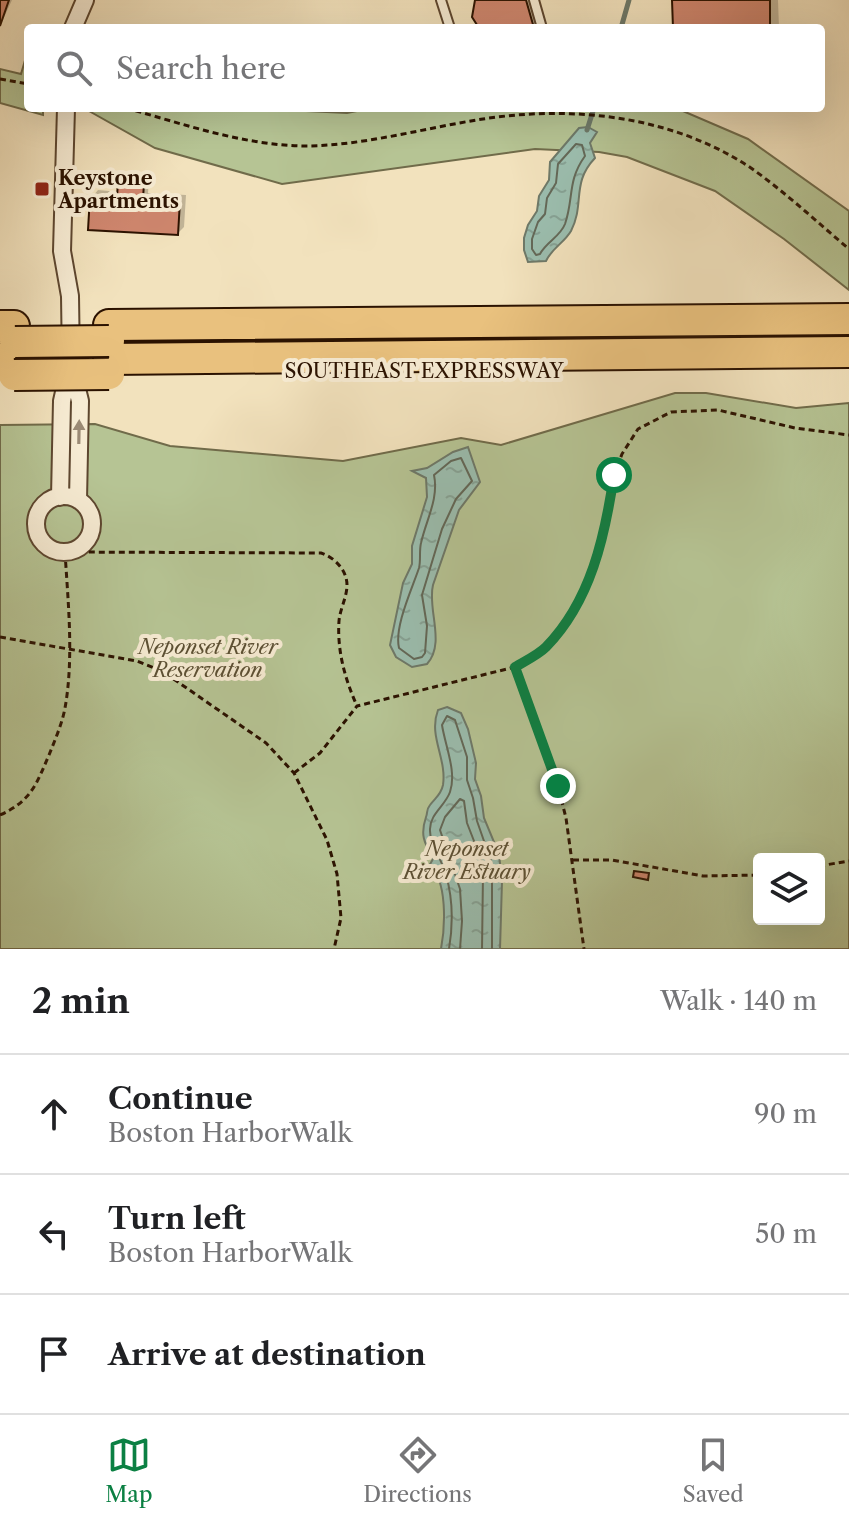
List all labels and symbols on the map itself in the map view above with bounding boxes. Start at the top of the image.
place label: Keystone Apartments [57,166,179,213]
marker: Keystone Apartments [33,180,51,198]
street label: SOUTHEAST EXPRESSWAY [284,359,564,383]
one-way arrow [73,419,85,444]
route start [596,457,632,493]
park label: Neponset River Reservation [136,635,279,682]
route end [540,768,576,804]
park label: Neponset River Estuary [401,837,531,884]

